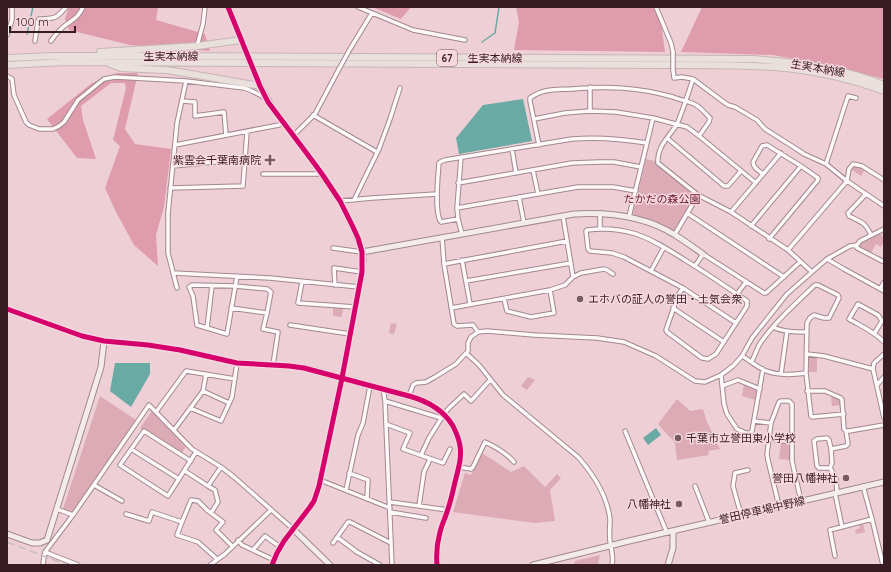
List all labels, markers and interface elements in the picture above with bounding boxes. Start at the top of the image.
scale bar [10,8,75,34]
text: 100 m [16,14,49,29]
street label: 生実本納線 [144,49,199,63]
road number: 67 [437,50,457,66]
street label: 生実本納線 [468,51,523,65]
street label: 生実本納線 [790,56,846,80]
place label: 紫雲会千葉南病院 [173,153,261,167]
marker: 紫雲会千葉南病院 [264,154,276,166]
park label: たかだの森公園 [624,192,701,206]
place label: エホバの証人の誉田・土気会衆 [588,292,742,306]
marker: エホバの証人の誉田・土気会衆 [575,294,585,304]
place label: 千葉市立誉田東小学校 [686,431,796,445]
marker: 千葉市立誉田東小学校 [673,433,683,443]
place label: 誉田八幡神社 [772,471,838,485]
marker: 誉田八幡神社 [841,473,851,483]
street label: 誉田停車場中野線 [718,493,806,527]
place label: 八幡神社 [627,497,671,511]
marker: 八幡神社 [674,499,684,509]

